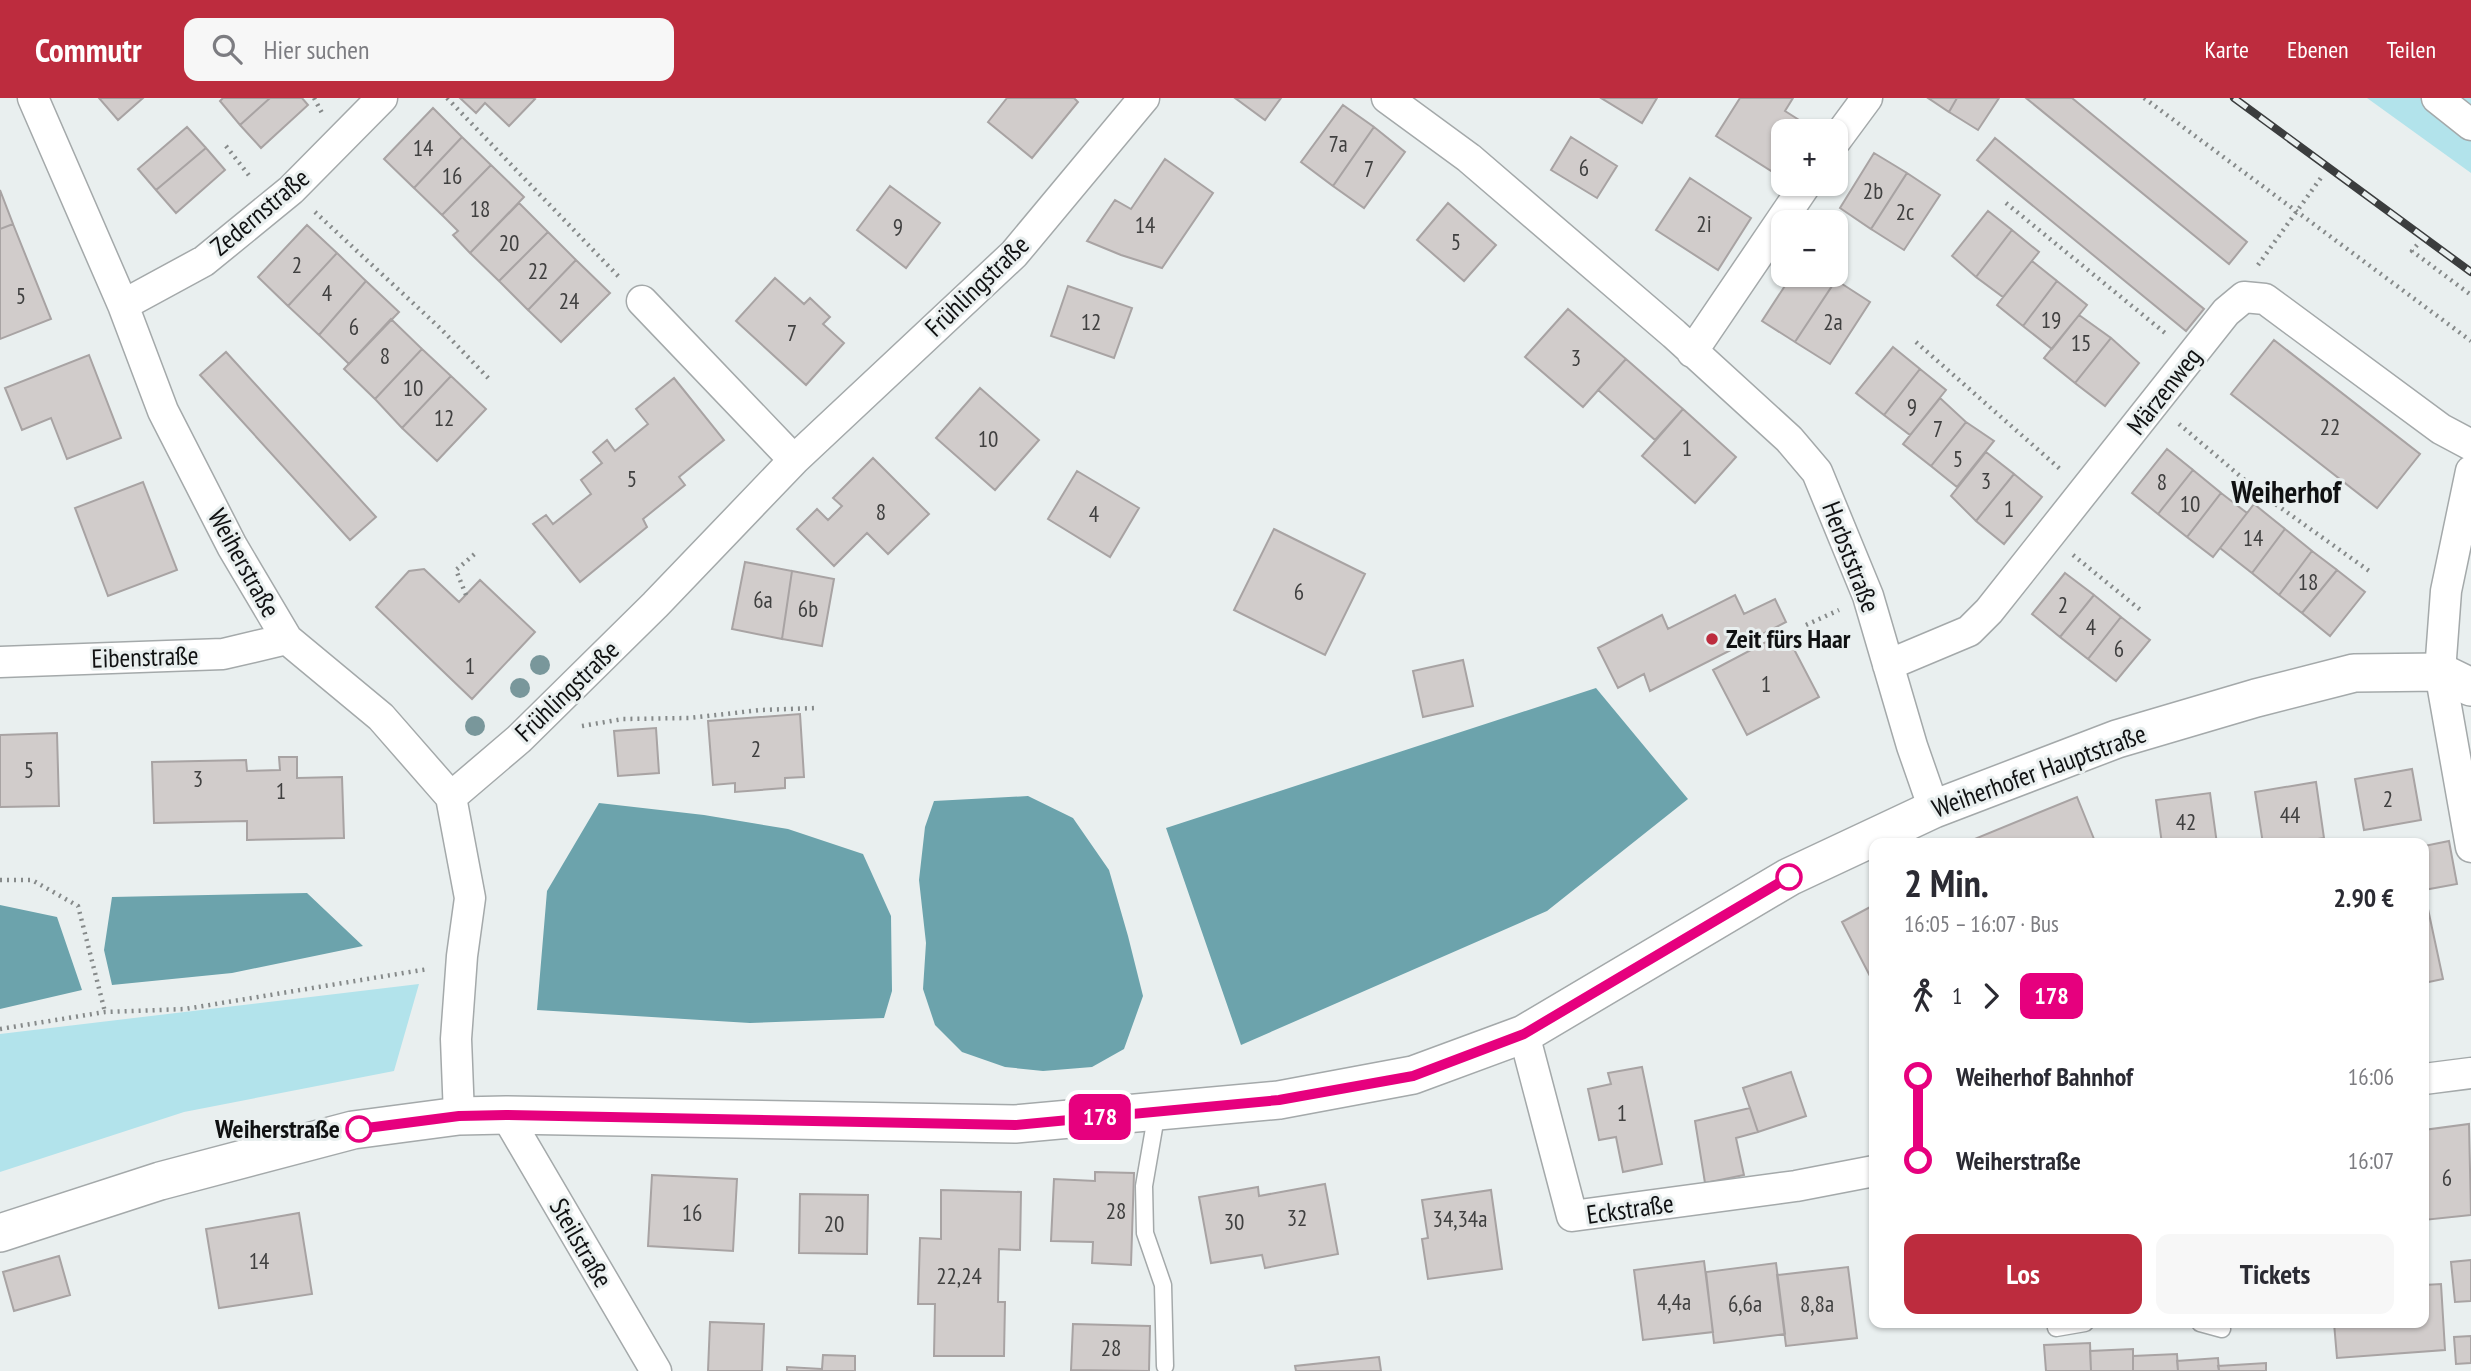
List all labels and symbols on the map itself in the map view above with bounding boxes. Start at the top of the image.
house number: 7a [1328,129,1348,158]
house number: 14 [413,133,433,162]
house number: 6 [1579,153,1589,182]
house number: 7 [1364,154,1374,183]
street label: Zedernstraße [204,161,316,262]
house number: 16 [442,161,462,190]
house number: 2b [1863,176,1883,205]
house number: 18 [470,194,490,223]
house number: 2c [1896,197,1914,226]
house number: 2i [1696,209,1712,238]
house number: 14 [1135,210,1155,239]
house number: 9 [893,212,903,241]
house number: 5 [1451,227,1461,256]
house number: 20 [499,228,519,257]
street label: Frühlingstraße [918,228,1036,343]
house number: 2 [292,250,302,279]
house number: 22 [528,256,548,285]
house number: 4 [322,278,332,307]
house number: 5 [16,281,26,310]
house number: 24 [559,286,579,315]
house number: 19 [2041,305,2061,334]
house number: 12 [1081,307,1101,336]
house number: 2a [1823,307,1843,336]
house number: 6 [349,312,359,341]
house number: 7 [787,318,797,347]
house number: 15 [2071,328,2091,357]
street label: Märzenweg [2119,340,2208,441]
house number: 8 [380,341,390,370]
house number: 3 [1571,343,1581,372]
house number: 10 [403,373,423,402]
house number: 9 [1907,392,1917,421]
house number: 12 [434,403,454,432]
house number: 22 [2320,412,2340,441]
house number: 7 [1933,414,1943,443]
house number: 10 [978,424,998,453]
house number: 1 [1682,433,1692,462]
house number: 5 [1953,444,1963,473]
house number: 5 [627,464,637,493]
house number: 3 [1981,466,1991,495]
house number: 8 [2157,467,2167,496]
district label: Weiherhof [2230,472,2343,511]
house number: 10 [2180,489,2200,518]
house number: 1 [2004,494,2014,523]
house number: 8 [876,497,886,526]
street label: Herbststraße [1815,497,1888,617]
house number: 4 [1089,499,1099,528]
street label: Weiherstraße [201,503,288,623]
house number: 14 [2243,523,2263,552]
house number: 18 [2298,567,2318,596]
house number: 6 [1294,577,1304,606]
house number: 6a [753,585,773,614]
house number: 2 [2058,590,2068,619]
house number: 6b [798,594,818,623]
house number: 4 [2086,612,2096,641]
place label: Zeit fürs Haar [1726,622,1851,655]
marker: Zeit fürs Haar [1704,631,1720,647]
street label: Frühlingstraße [508,633,626,748]
house number: 6 [2114,634,2124,663]
street label: Eibenstraße [91,638,199,675]
house number: 1 [465,651,475,680]
house number: 1 [1761,669,1771,698]
street label: Weiherhofer Hauptstraße [1927,716,2150,825]
house number: 2 [751,734,761,763]
house number: 5 [24,755,34,784]
house number: 3 [193,764,203,793]
house number: 1 [276,776,286,805]
house number: 2 [2383,784,2393,813]
house number: 44 [2280,800,2300,829]
house number: 42 [2176,807,2196,836]
unlabelled marker [1776,864,1802,890]
line badge: 178 [1060,1094,1140,1140]
house number: 1 [1617,1098,1627,1127]
place label: Weiherstraße [214,1112,340,1145]
marker: Weiherstraße [346,1116,372,1142]
house number: 6 [2442,1163,2452,1192]
street label: Eckstraße [1584,1186,1675,1231]
street label: Steilstraße [543,1192,620,1293]
house number: 28 [1106,1196,1126,1225]
house number: 16 [682,1198,702,1227]
house number: 32 [1287,1203,1307,1232]
house number: 34,34a [1433,1204,1487,1233]
house number: 30 [1224,1207,1244,1236]
house number: 20 [824,1209,844,1238]
house number: 14 [249,1246,269,1275]
house number: 22,24 [936,1261,982,1290]
house number: 4,4a [1657,1287,1691,1316]
house number: 6,6a [1728,1289,1762,1318]
house number: 8,8a [1800,1289,1834,1318]
house number: 28 [1101,1333,1121,1362]

